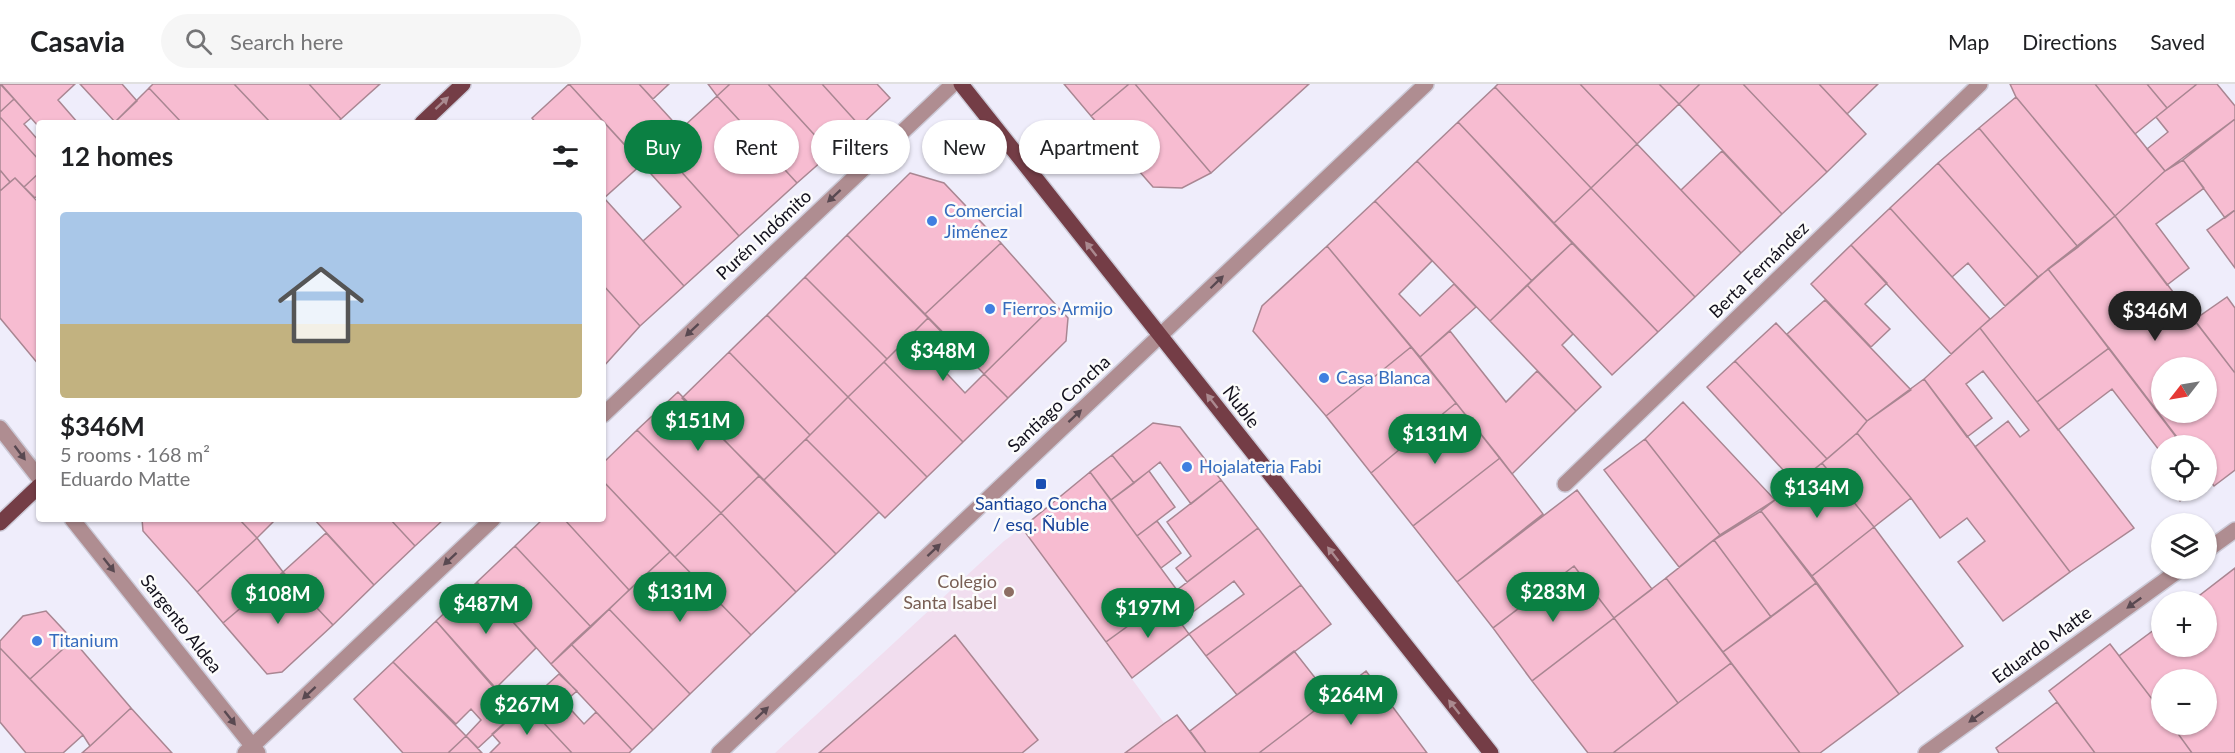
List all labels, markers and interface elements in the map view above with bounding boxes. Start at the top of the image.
search box [161,14,581,68]
text: Casavia [30,24,125,58]
icon: search [182,25,215,58]
text: Search here [230,28,344,55]
text: Map [1948,29,1989,54]
text: Directions [2022,29,2117,54]
text: Saved [2150,29,2205,54]
one-way arrow [435,97,449,111]
chip: Buy [624,120,702,174]
chip: Rent [714,120,799,174]
chip: Filters [811,120,910,174]
chip: New [922,120,1007,174]
chip: Apartment [1019,120,1160,174]
text: 12 homes [60,140,173,172]
icon: filters [549,140,582,173]
street label: Purén Indómito [711,185,815,284]
one-way arrow [827,189,842,202]
place label: Comercial Jiménez [944,199,1023,242]
marker: Comercial Jiménez [925,214,939,228]
street label: Berta Fernández [1704,216,1813,322]
one-way arrow [1085,241,1097,256]
icon: home [267,251,375,359]
one-way arrow [1210,275,1225,289]
pin: $346M [2113,291,2197,342]
place label: Fierros Armijo [1002,297,1113,319]
text: $346M [2122,298,2188,322]
marker: Fierros Armijo [983,302,997,316]
one-way arrow [685,323,700,337]
pin: $348M [901,331,985,382]
text: $348M [910,338,976,362]
street label: Santiago Concha [1002,350,1114,456]
north arrow [2151,357,2217,423]
map controls [2151,357,2217,735]
place label: Casa Blanca [1336,366,1431,388]
marker: Casa Blanca [1317,371,1331,385]
street label: Ñuble [1219,381,1265,432]
one-way arrow [1206,394,1218,409]
pin: $151M [656,401,740,452]
text: $151M [665,408,731,432]
one-way arrow [1068,409,1082,423]
text: $346M [60,410,145,442]
pin: $131M [1393,414,1477,465]
text: $131M [1402,421,1468,445]
button: locate [2151,435,2217,501]
text: 5 rooms · 168 m² [60,442,210,466]
one-way arrow [13,445,26,461]
place label: Hojalateria Fabi [1199,455,1322,477]
marker: Hojalateria Fabi [1180,460,1194,474]
text: Eduardo Matte [60,466,190,490]
pin: $134M [1775,468,1859,519]
text: $134M [1784,475,1850,499]
marker: Santiago Concha / esq. Ñuble [1034,477,1048,491]
place label: Santiago Concha / esq. Ñuble [975,492,1107,535]
button: layers [2151,513,2217,579]
one-way arrow [926,543,940,557]
one-way arrow [1328,547,1340,562]
one-way arrow [443,552,458,566]
one-way arrow [102,557,115,573]
street label: Sargento Aldea [136,570,227,677]
place label: Colegio Santa Isabel [903,570,997,613]
pin: $131M [638,572,722,623]
pin: $283M [1511,572,1595,623]
pin: $108M [236,574,320,625]
text: $131M [647,579,713,603]
text: $283M [1520,579,1586,603]
text: $108M [245,581,311,605]
pin: $487M [444,584,528,635]
marker: Colegio Santa Isabel [1002,585,1016,599]
pin: $197M [1106,588,1190,639]
text: $487M [453,591,519,615]
button: + [2151,591,2217,657]
text: $197M [1115,595,1181,619]
one-way arrow [2127,597,2143,609]
street label: Eduardo Matte [1988,601,2095,688]
place label: Titanium [49,629,119,651]
marker: Titanium [30,634,44,648]
button: − [2151,669,2217,735]
pin: $264M [1309,675,1393,726]
text: $264M [1318,682,1384,706]
pin: $267M [485,685,569,736]
one-way arrow [301,686,316,700]
text: $267M [494,692,560,716]
one-way arrow [1448,699,1461,715]
one-way arrow [754,706,769,720]
one-way arrow [223,710,235,725]
one-way arrow [1969,711,1985,723]

